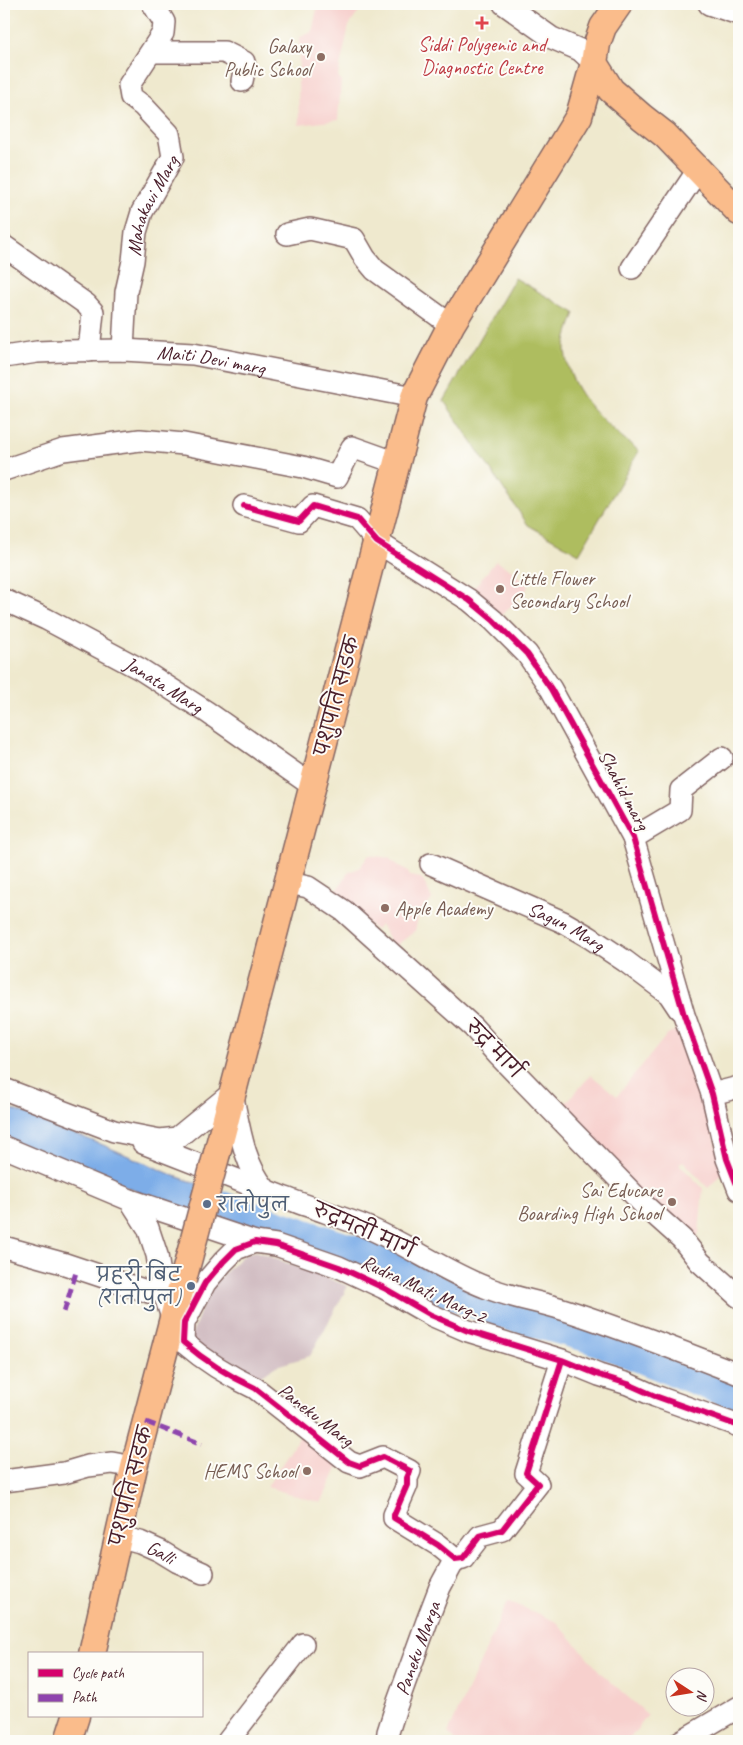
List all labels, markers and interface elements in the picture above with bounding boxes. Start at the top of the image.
marker: Siddi Polygenic and Diagnostic Centre [475,16,489,30]
place label: Siddi Polygenic and Diagnostic Centre [418,32,549,80]
place label: Galaxy Public School [224,34,315,82]
marker: Galaxy Public School [315,51,327,63]
street label: Mahakavi Marg [121,149,185,257]
street label: Maiti Devi marg [156,339,269,381]
place label: Little Flower Secondary School [510,566,631,614]
marker: Little Flower Secondary School [494,583,506,595]
street label: पशुपति सडक [306,631,366,760]
street label: Janata Marg [119,650,209,719]
street label: Shahid marg [592,746,656,836]
place label: Apple Academy [395,896,495,921]
street label: Sagun Marg [524,896,610,957]
marker: Apple Academy [379,902,391,914]
street label: रुद्र मार्ग [459,1011,531,1084]
place label: Sai Educare Boarding High School [517,1178,666,1226]
place label: रातोपुल [216,1189,291,1219]
street label: रुद्रमती मार्ग [308,1193,421,1264]
marker: Sai Educare Boarding High School [666,1196,678,1208]
marker: रातोपुल [201,1198,213,1210]
street label: Rudra Mati Marg-2 [357,1249,492,1330]
place label: प्रहरी बिट (रातोपुल) [96,1259,183,1312]
marker: प्रहरी बिट (रातोपुल) [185,1280,197,1292]
street label: Paneku Marg [273,1378,360,1453]
street label: पशुपति सडक [101,1421,159,1550]
place label: HEMS School [203,1459,301,1484]
marker: HEMS School [301,1465,313,1477]
street label: Galli [143,1534,182,1571]
street label: Paneku Marga [389,1596,447,1698]
legend [28,1652,202,1718]
text: Cycle path [72,1664,124,1683]
north arrow [666,1668,716,1718]
text: Path [72,1688,98,1707]
text: N [693,1689,711,1703]

